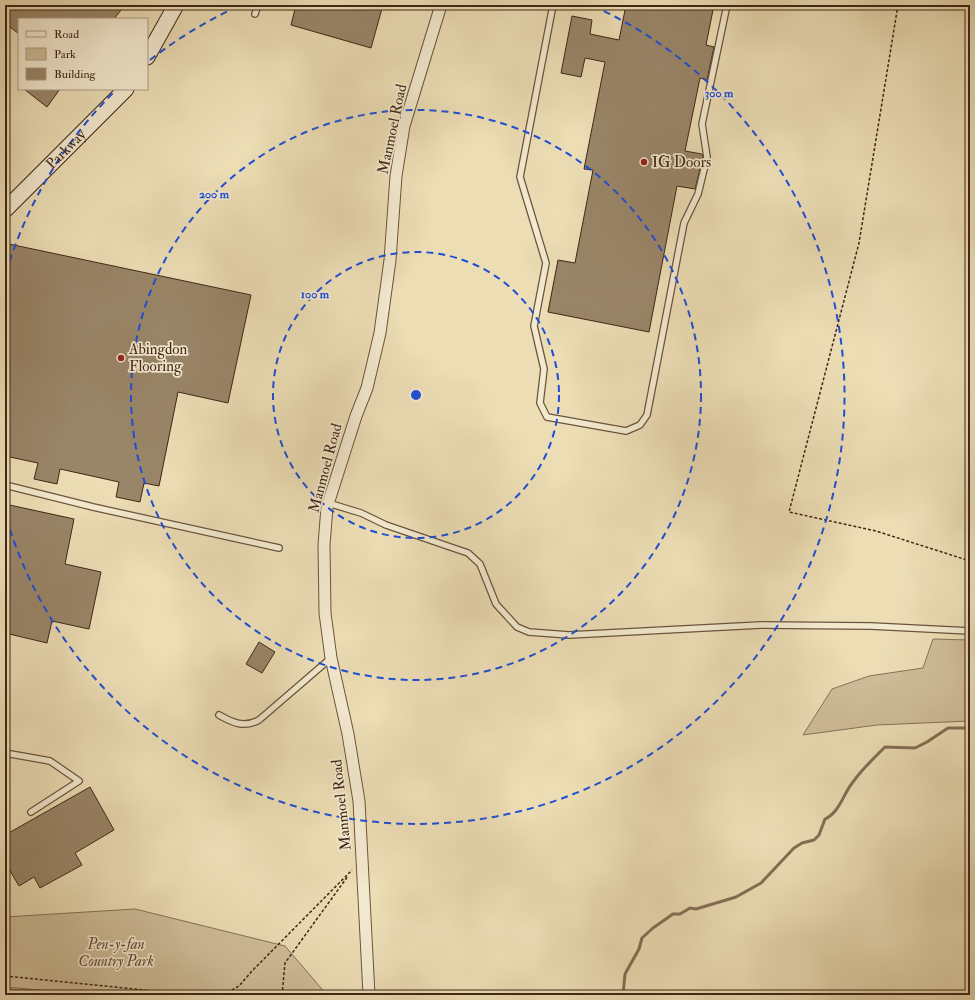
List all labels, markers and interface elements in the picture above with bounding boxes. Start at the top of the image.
legend [18,18,148,90]
text: Road [54,27,79,42]
text: Park [54,47,76,62]
text: Building [54,67,97,82]
street label: Manmoel Road [374,82,411,176]
text: 300 m [705,86,734,101]
street label: Parkway [42,125,91,174]
place label: IG Doors [652,153,711,172]
marker: IG Doors [639,157,649,167]
text: 200 m [199,187,230,202]
text: 100 m [301,287,330,302]
place label: Abingdon Flooring [128,340,188,376]
marker: Abingdon Flooring [116,353,126,363]
centre of rings [409,388,423,402]
street label: Manmoel Road [304,421,347,515]
street label: Manmoel Road [327,758,356,852]
park label: Pen-y-fan Country Park [78,935,154,971]

